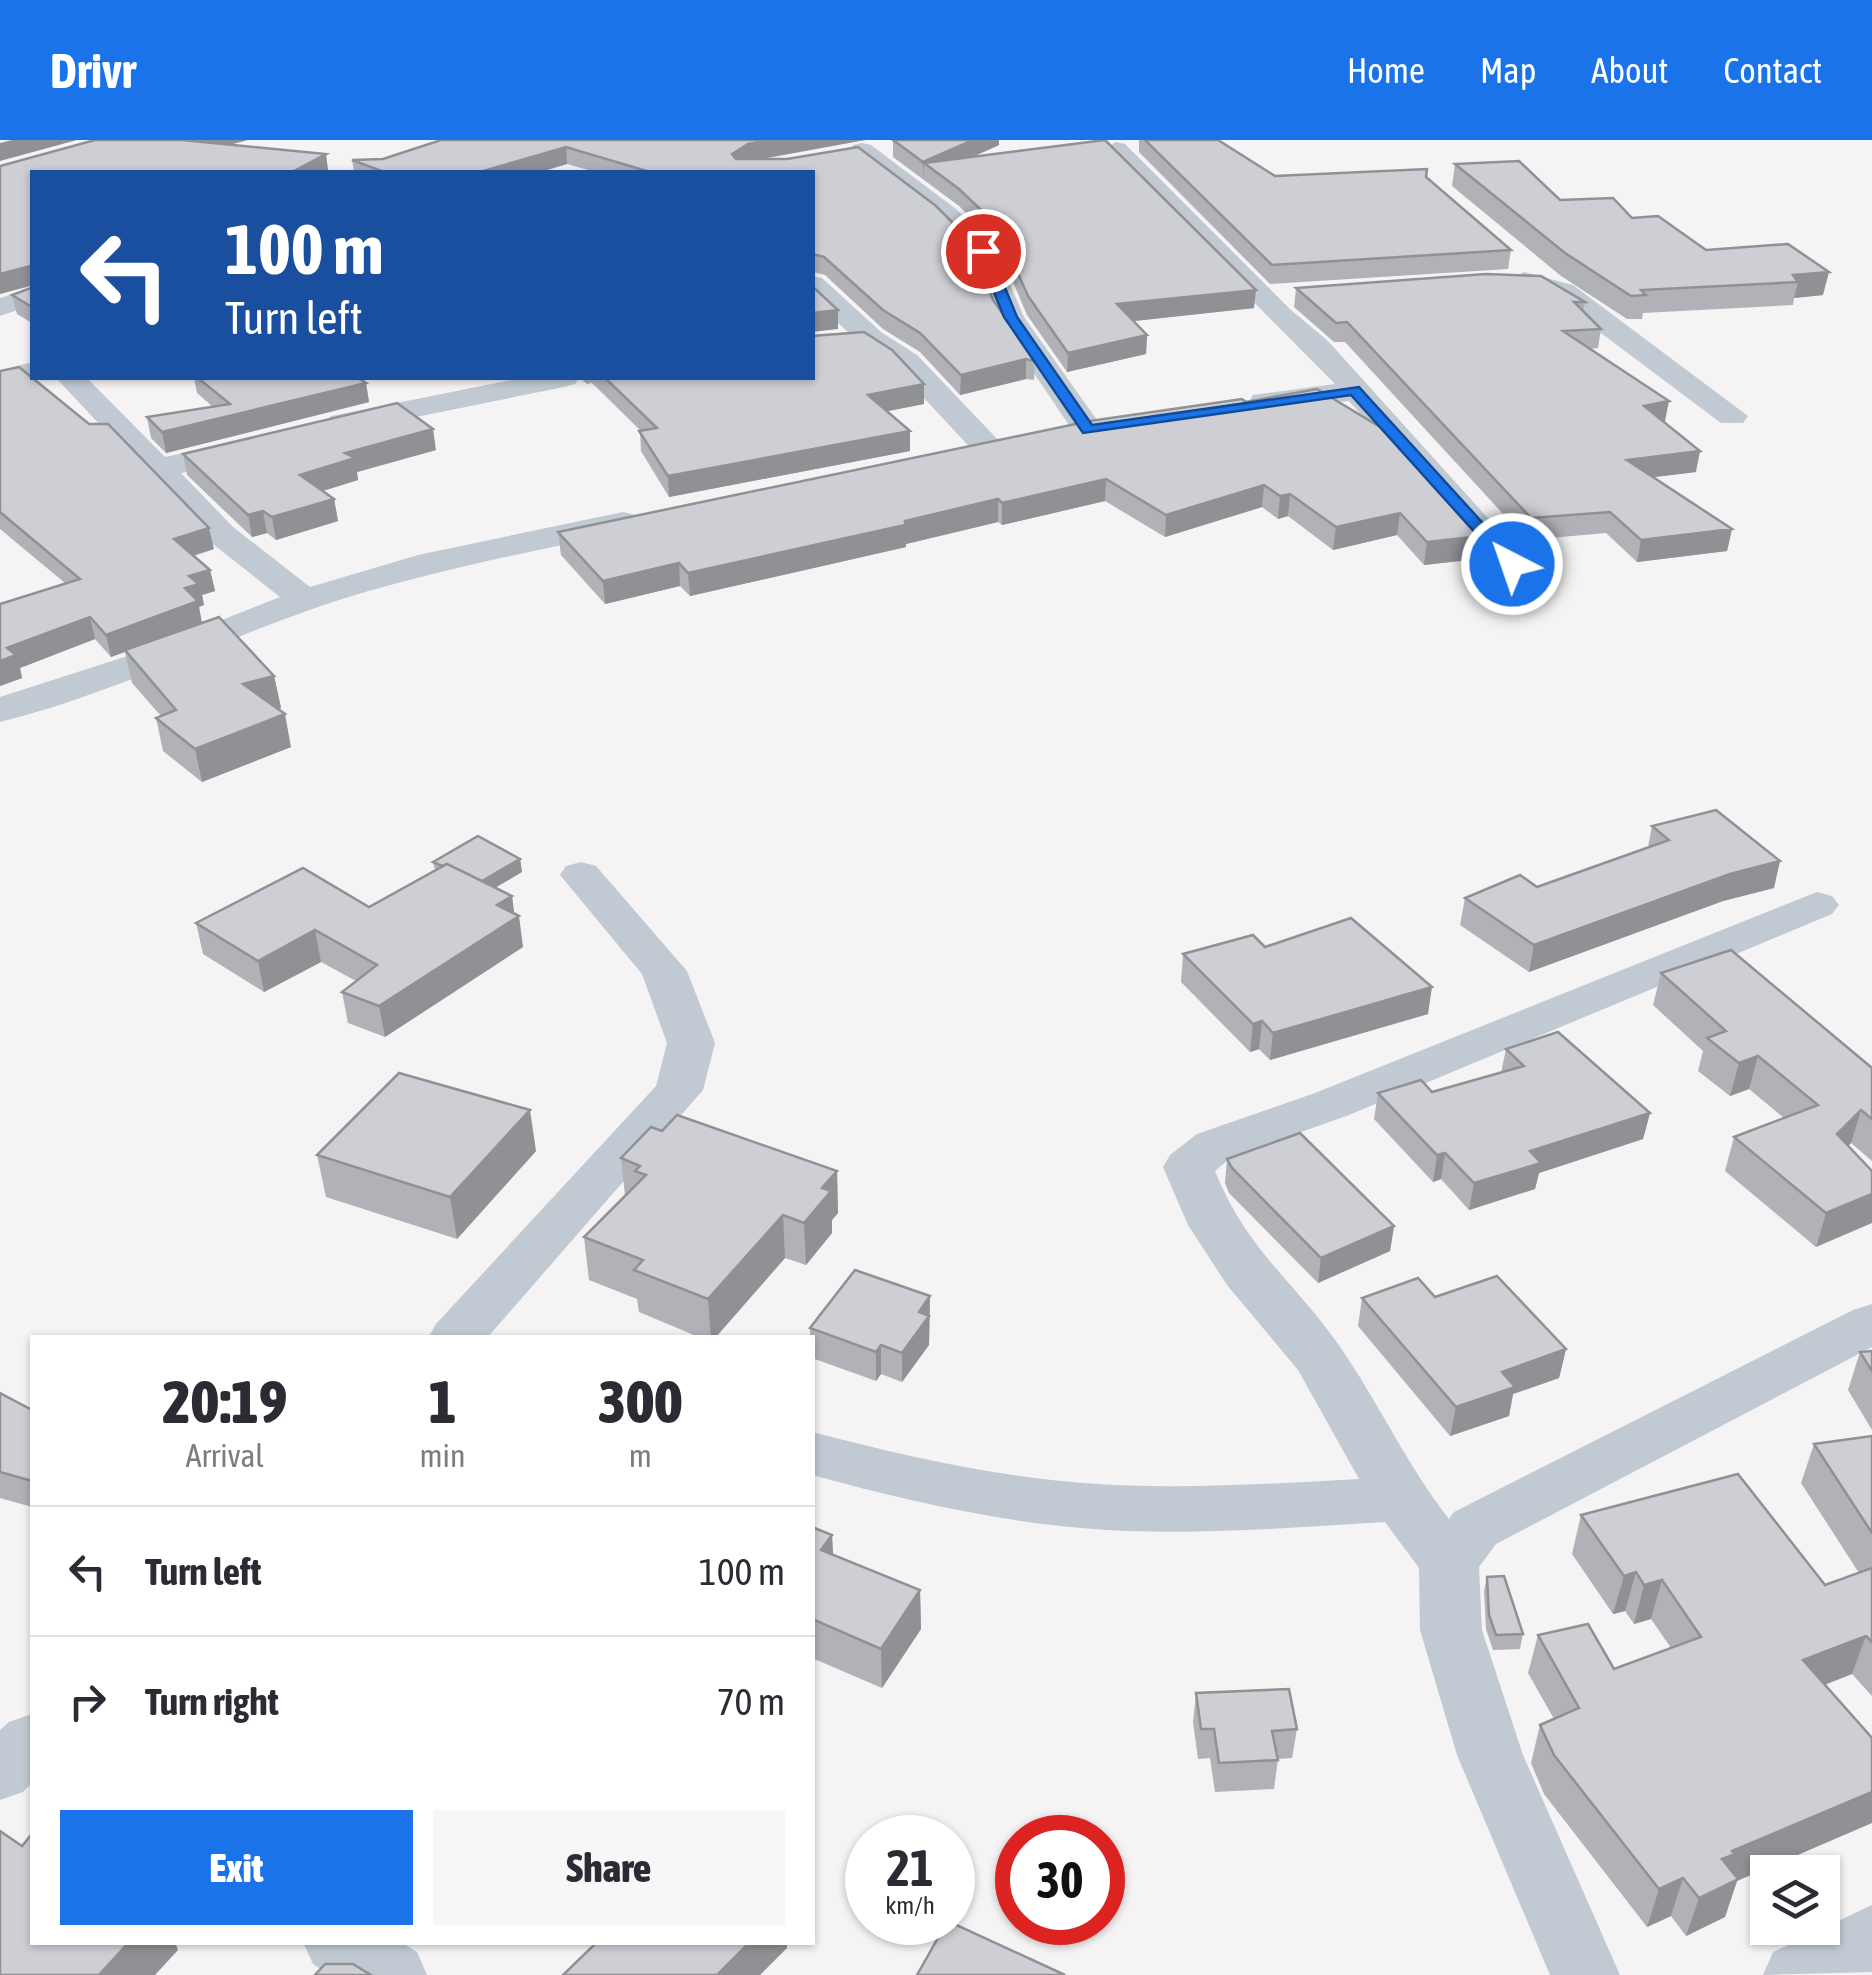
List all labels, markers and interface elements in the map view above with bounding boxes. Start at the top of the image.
text: Drivr [50,43,136,98]
text: Home [1347,50,1425,90]
text: Map [1480,50,1536,90]
text: About [1591,50,1668,90]
text: Contact [1723,50,1822,90]
text: 100 m [225,209,384,289]
pin [941,209,1026,294]
icon: left [60,210,190,340]
icon: arrive [956,224,1011,279]
text: Turn left [225,292,363,344]
position arrow [1460,512,1564,616]
text: 20:19 [162,1367,287,1436]
text: 1 [428,1367,457,1436]
text: 300 [598,1367,683,1436]
text: Arrival [186,1437,264,1474]
text: min [420,1437,465,1474]
text: m [629,1437,652,1474]
icon: left [60,1544,115,1599]
text: Turn left [145,1550,261,1593]
text: 100 m [699,1550,785,1593]
icon: right [60,1674,115,1729]
text: Turn right [145,1680,279,1723]
text: 70 m [717,1680,785,1723]
button: Exit [60,1810,413,1925]
button: Share [433,1810,785,1925]
speed limit sign: 30 [995,1815,1125,1945]
text: 21 [886,1839,933,1897]
map controls [1750,1855,1840,1945]
button: layers [1750,1855,1840,1945]
text: km/h [885,1891,935,1919]

